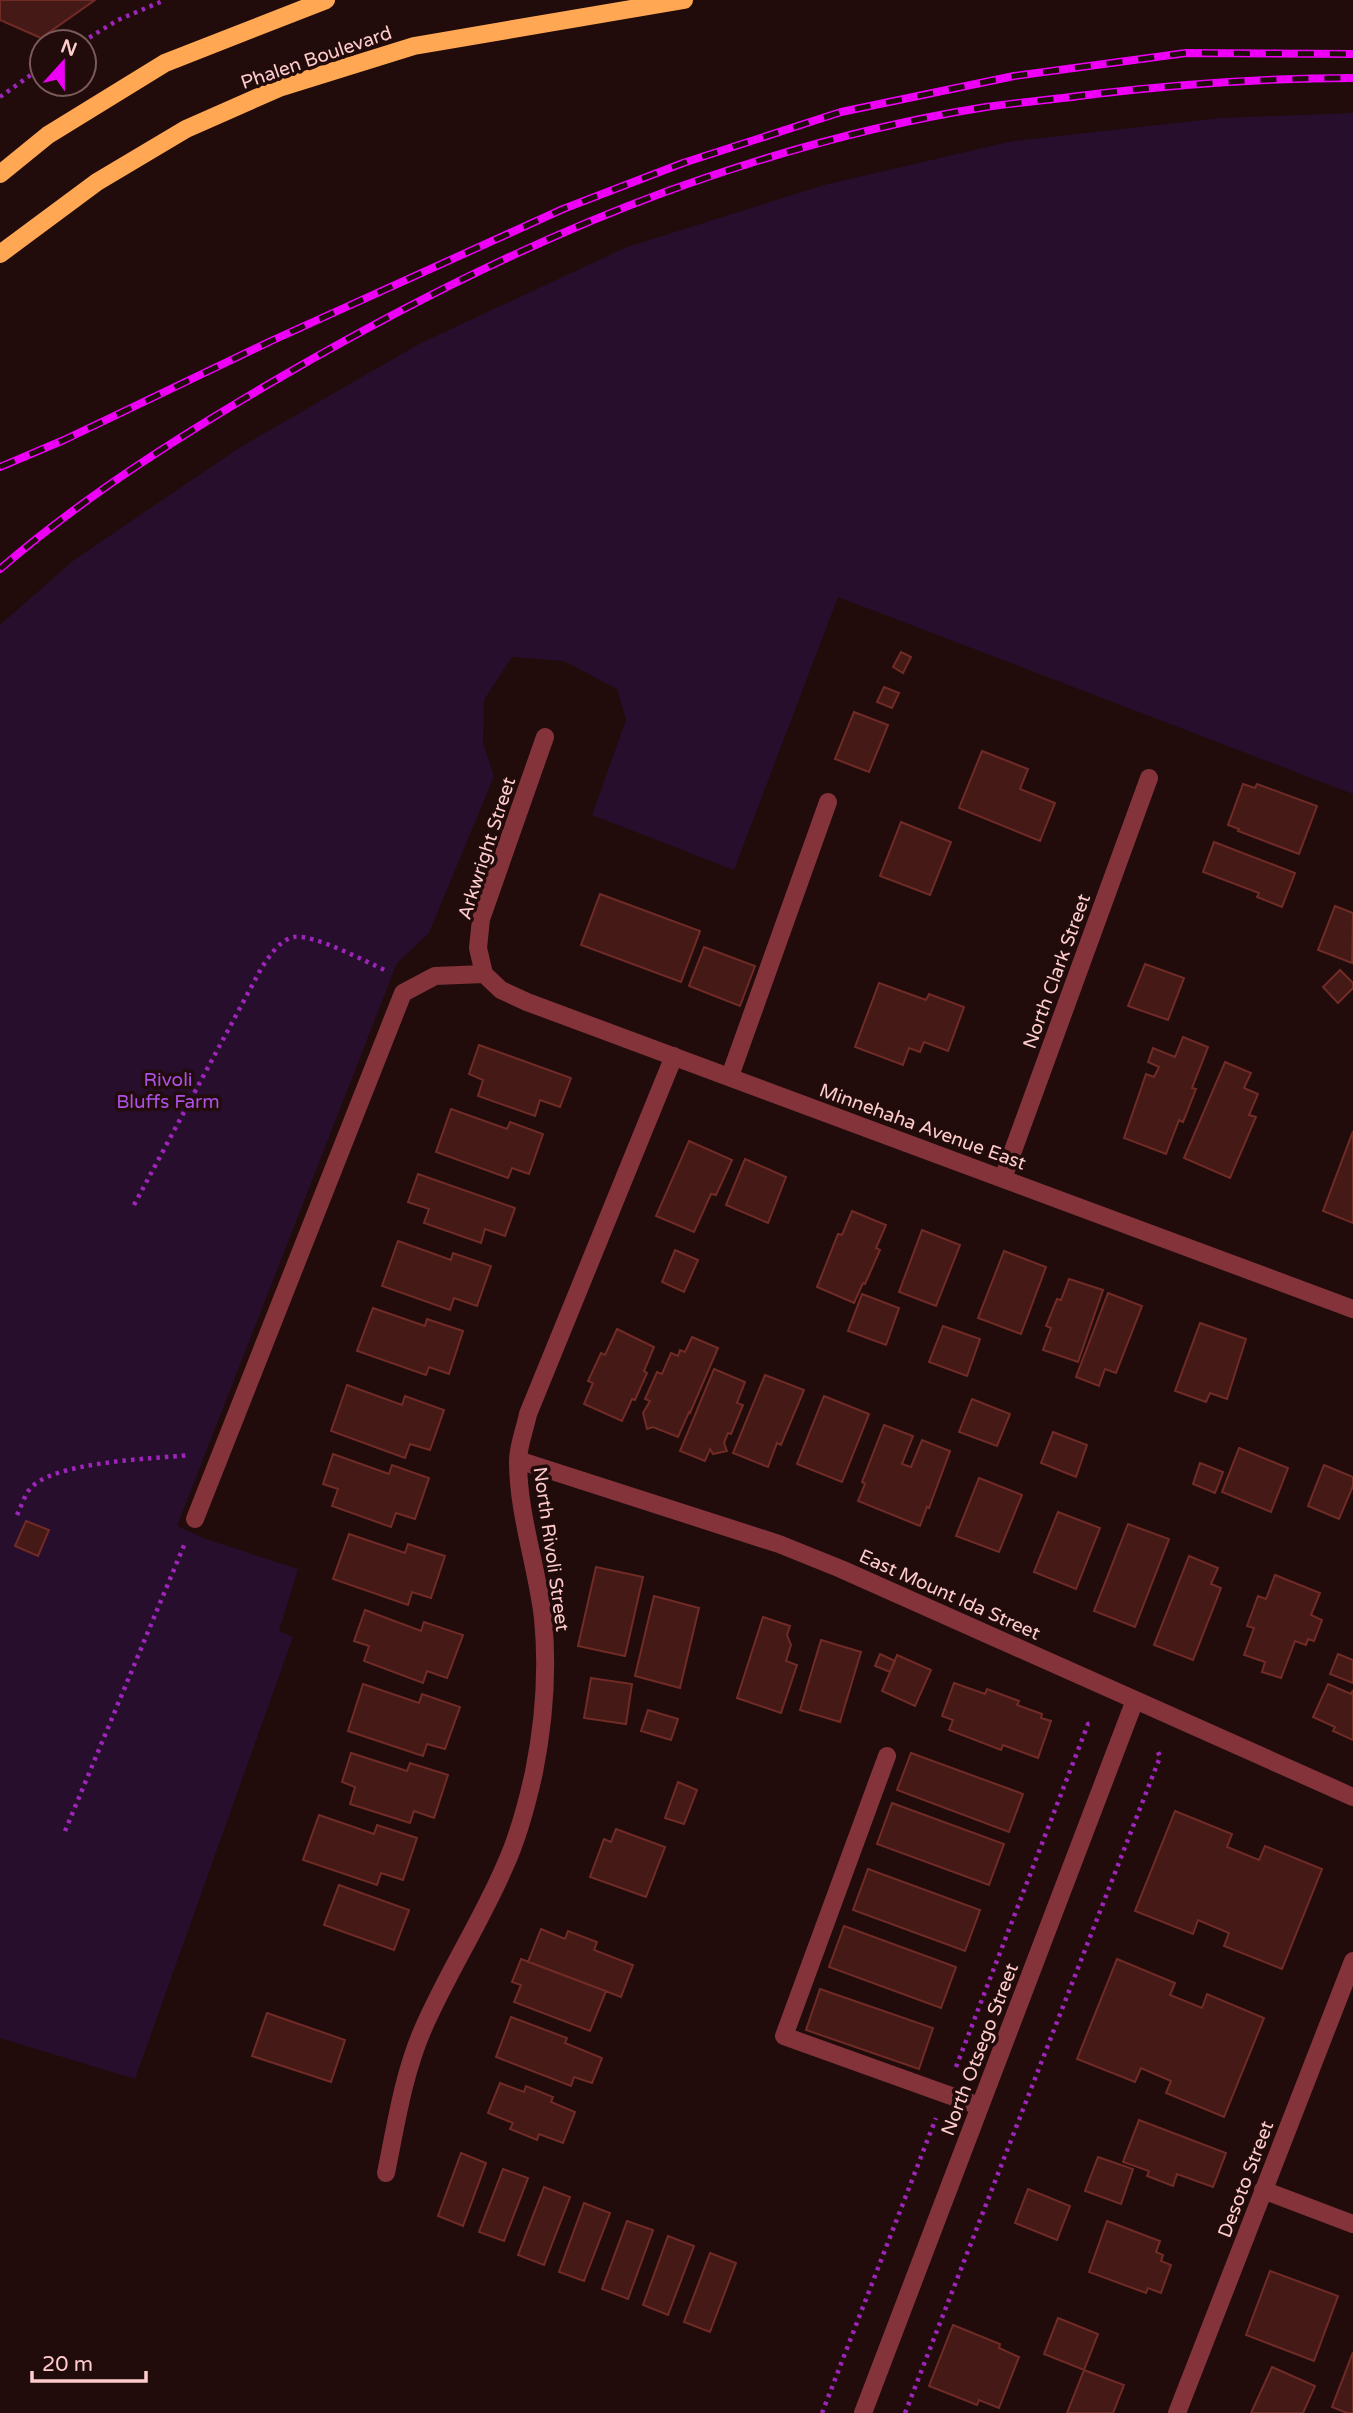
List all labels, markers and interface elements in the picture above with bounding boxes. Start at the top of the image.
street label: Phalen Boulevard [238,22,395,94]
north arrow [28,28,98,98]
text: N [58,35,80,61]
street label: Arkwright Street [454,774,520,922]
street label: North Clark Street [1019,891,1095,1052]
park label: Rivoli Bluffs Farm [116,1069,220,1113]
street label: Minnehaha Avenue East [816,1079,1029,1175]
street label: North Rivoli Street [529,1465,573,1633]
street label: East Mount Ida Street [856,1545,1043,1645]
street label: North Otsego Street [937,1960,1023,2139]
street label: Desoto Street [1214,2118,1278,2241]
scale bar [32,2340,145,2384]
text: 20 m [42,2352,93,2377]

